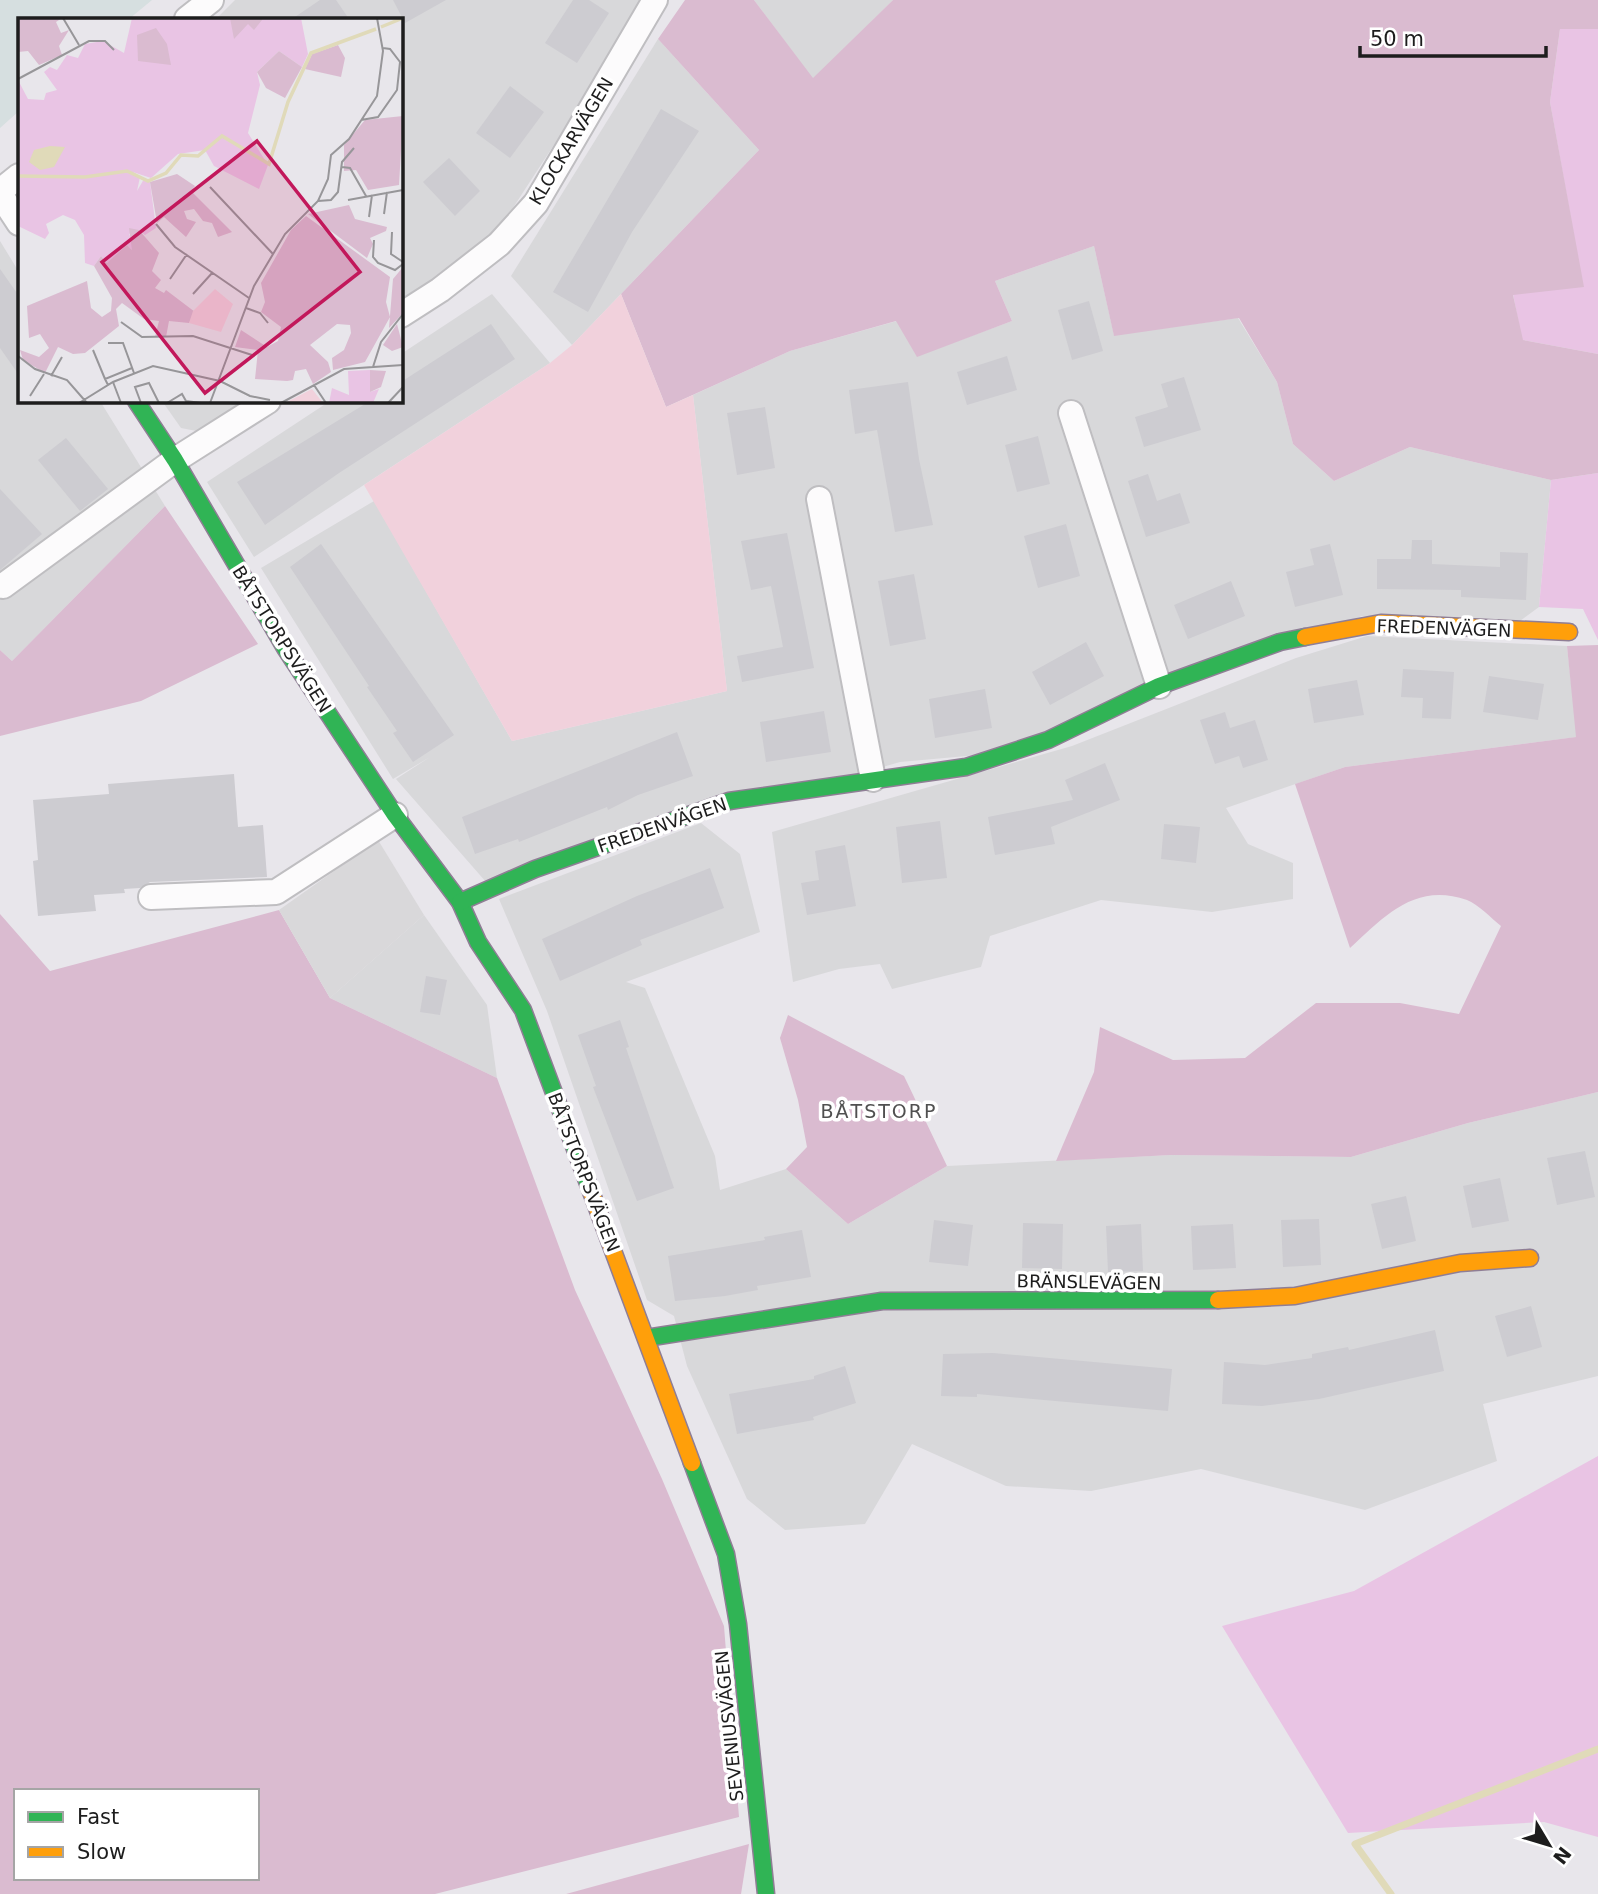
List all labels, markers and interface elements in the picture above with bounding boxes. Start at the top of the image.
scale bar [1360,14,1546,58]
inset map [18,18,402,402]
text: 50 m [1370,27,1424,51]
street label: KLOCKARVÄGEN [525,73,617,209]
street label: BÅTSTORPSVÄGEN [228,562,336,716]
street label: FREDENVÄGEN [1376,615,1512,641]
street label: FREDENVÄGEN [595,793,729,857]
street label: BÅTSTORPSVÄGEN [544,1089,624,1255]
district label: BÅTSTORP [821,1100,937,1122]
street label: BRÄNSLEVÄGEN [1016,1270,1162,1294]
street label: SEVENIUSVÄGEN [711,1649,747,1803]
legend [14,1789,259,1880]
text: Fast [77,1805,119,1829]
north arrow [1514,1810,1584,1880]
text: Slow [77,1840,126,1864]
text: N [1549,1842,1576,1869]

